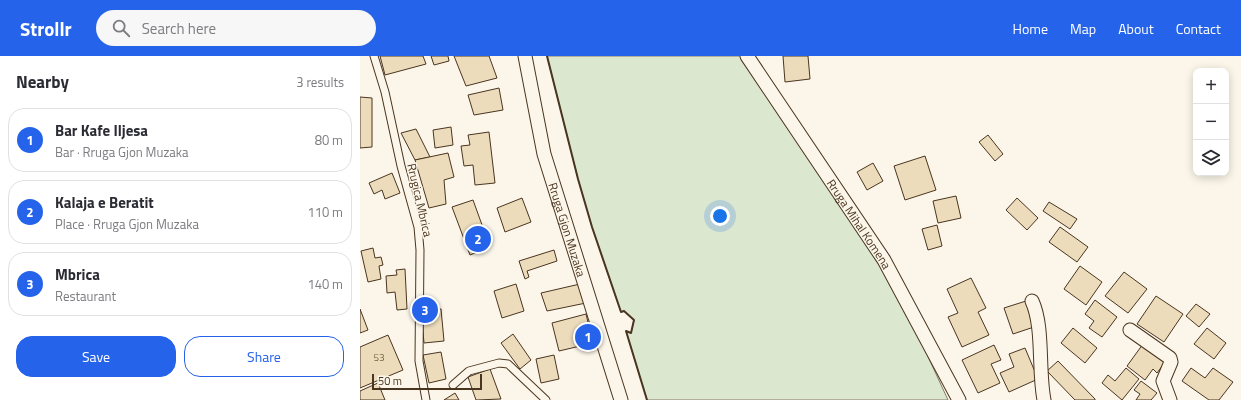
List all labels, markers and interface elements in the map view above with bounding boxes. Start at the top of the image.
search box [96,10,376,46]
text: Strollr [20,14,72,43]
icon: search [110,17,132,39]
text: Search here [142,17,216,40]
text: Home [1013,18,1048,39]
text: Map [1070,18,1096,39]
text: About [1118,18,1154,39]
text: Contact [1176,18,1221,39]
map controls [1193,68,1229,176]
button: + [1193,68,1229,104]
text: Nearby [16,69,69,95]
text: 3 results [296,72,344,92]
button: − [1193,104,1229,140]
text: Bar Kafe Iljesa [55,119,148,142]
text: 1 [26,130,34,150]
text: 80 m [315,130,343,150]
button: layers [1193,140,1229,176]
text: Bar · Rruga Gjon Muzaka [55,142,189,162]
street label: Rrugica Mbrica [402,161,438,239]
street label: Rruga Mihal Komena [822,175,897,272]
street label: Rruga Gjon Muzaka [544,180,591,279]
text: Kalaja e Beratit [55,191,154,214]
text: 2 [26,202,34,222]
text: 110 m [307,202,343,222]
your location [710,206,730,226]
text: Place · Rruga Gjon Muzaka [55,214,199,234]
pin: 2 [465,224,491,254]
text: Mbrica [55,263,100,286]
text: 3 [26,274,34,294]
text: 140 m [307,274,343,294]
text: Restaurant [55,286,116,306]
pin: 3 [412,295,438,325]
pin: 1 [575,322,601,352]
button: Save [16,336,176,377]
button: Share [184,336,344,377]
house number: 53 [373,350,385,365]
scale bar [372,372,482,391]
text: 50 m [378,373,402,389]

